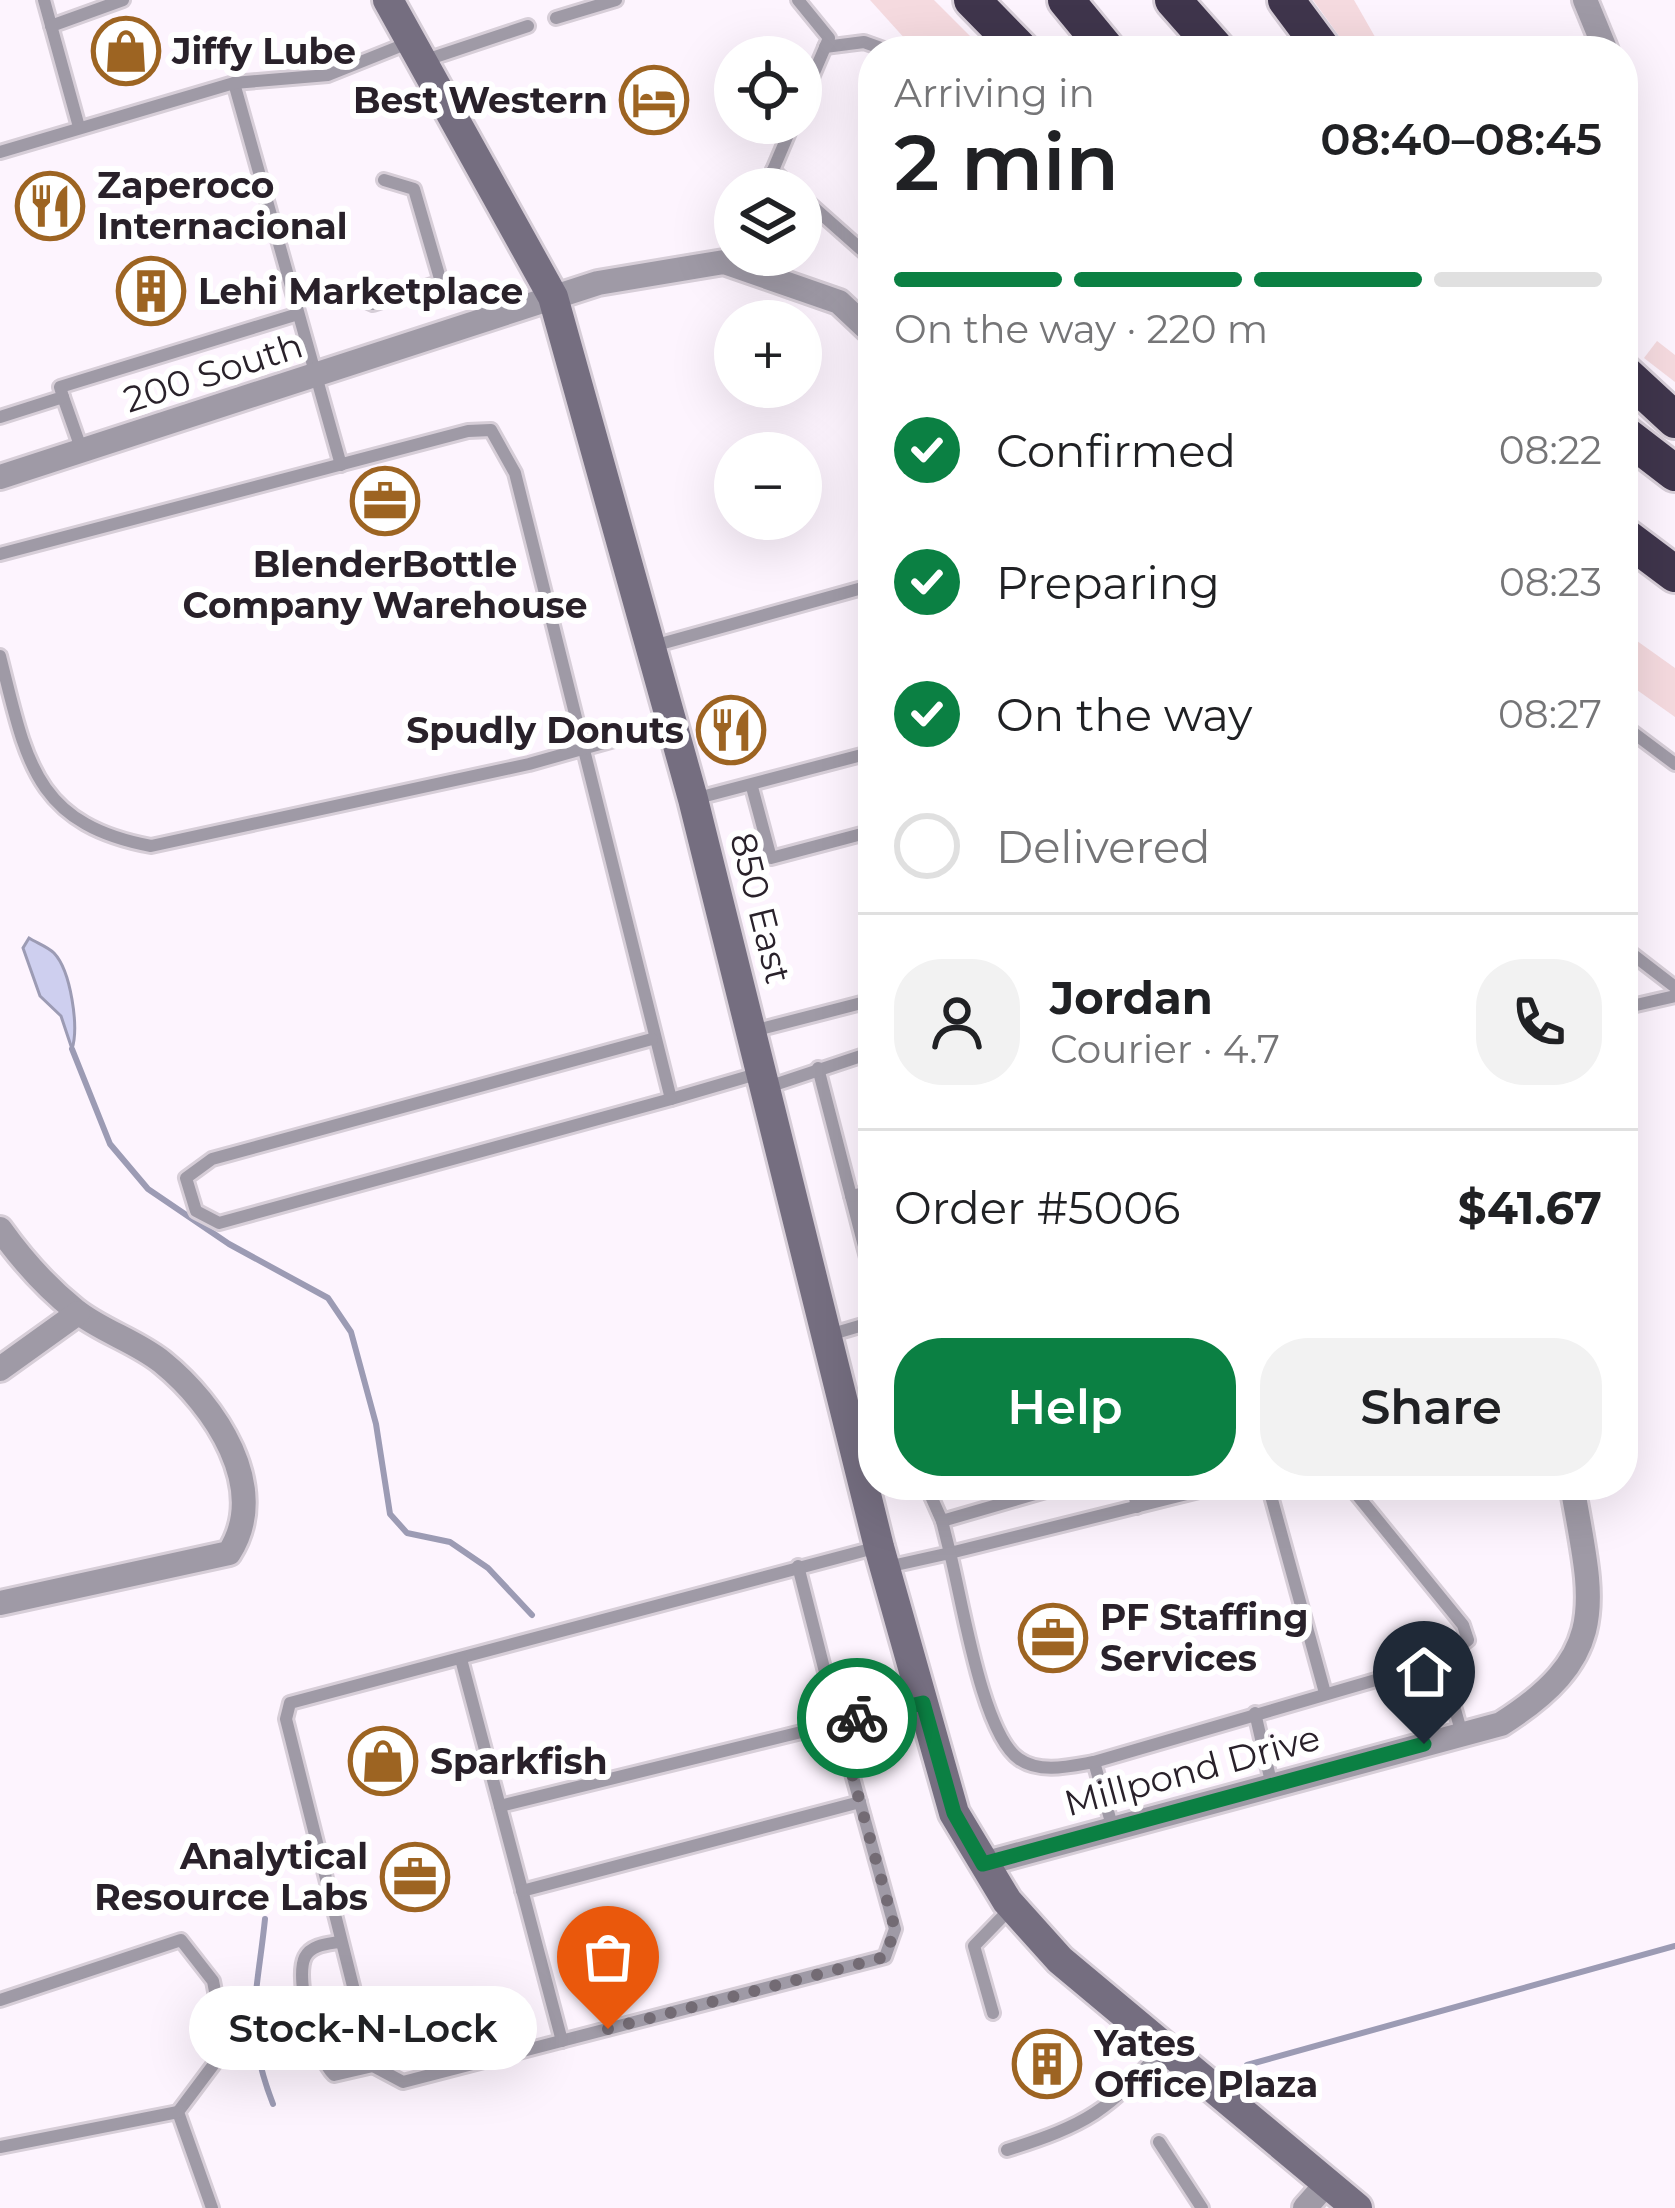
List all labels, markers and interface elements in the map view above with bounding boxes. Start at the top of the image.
shop icon: Jiffy Lube [91,16,161,86]
place label: Jiffy Lube [171,29,356,73]
map controls [714,36,822,540]
button: locate [714,36,822,144]
hotel icon: Best Western [619,65,689,135]
text: Arriving in [894,69,1095,117]
place label: Best Western [353,78,608,122]
text: 08:40–08:45 [1320,111,1602,166]
text: 2 min [894,114,1119,210]
place label: Zaperoco Internacional [97,163,348,248]
button: layers [714,168,822,276]
restaurant icon: Zaperoco Internacional [15,171,85,241]
building icon: Lehi Marketplace [116,256,186,326]
place label: Lehi Marketplace [198,269,523,313]
button: + [714,300,822,408]
text: On the way · 220 m [894,305,1268,353]
street label: 200 South [118,322,308,422]
icon: check [894,417,960,483]
text: Confirmed [996,423,1236,478]
text: 08:22 [1499,426,1602,474]
button: − [714,432,822,540]
office icon: BlenderBottle Company Warehouse [350,466,420,536]
place label: BlenderBottle Company Warehouse [183,542,587,627]
icon: check [894,549,960,615]
text: Preparing [996,555,1220,610]
text: 08:23 [1499,558,1602,606]
icon: check [894,681,960,747]
text: On the way [996,687,1252,742]
text: 08:27 [1498,690,1602,738]
restaurant icon: Spudly Donuts [696,695,766,765]
place label: Spudly Donuts [406,708,684,752]
text: Delivered [996,819,1211,874]
street label: 850 East [721,828,801,988]
button: person [894,959,1020,1085]
button: phone [1476,959,1602,1085]
text: Jordan [1050,970,1213,1025]
text: Courier · 4.7 [1050,1025,1280,1073]
text: Order #5006 [894,1180,1181,1235]
text: $41.67 [1458,1180,1602,1235]
button: Help [894,1338,1236,1476]
button: Share [1260,1338,1602,1476]
place label: PF Staffing Services [1100,1595,1308,1680]
office icon: PF Staffing Services [1018,1603,1088,1673]
pin [1373,1621,1475,1744]
icon: home [1391,1639,1457,1705]
courier [797,1658,917,1778]
icon: bike [824,1685,890,1751]
street label: Millpond Drive [1059,1715,1325,1825]
shop icon: Sparkfish [348,1726,418,1796]
place label: Sparkfish [430,1739,608,1783]
place label: Analytical Resource Labs [94,1834,368,1919]
office icon: Analytical Resource Labs [380,1842,450,1912]
pin [557,1906,659,2029]
icon: bag [575,1924,641,1990]
callout: Stock-N-Lock [188,1987,536,2071]
text: Stock-N-Lock [229,2004,497,2052]
place label: Yates Office Plaza [1093,2021,1318,2106]
building icon: Yates Office Plaza [1012,2029,1082,2099]

